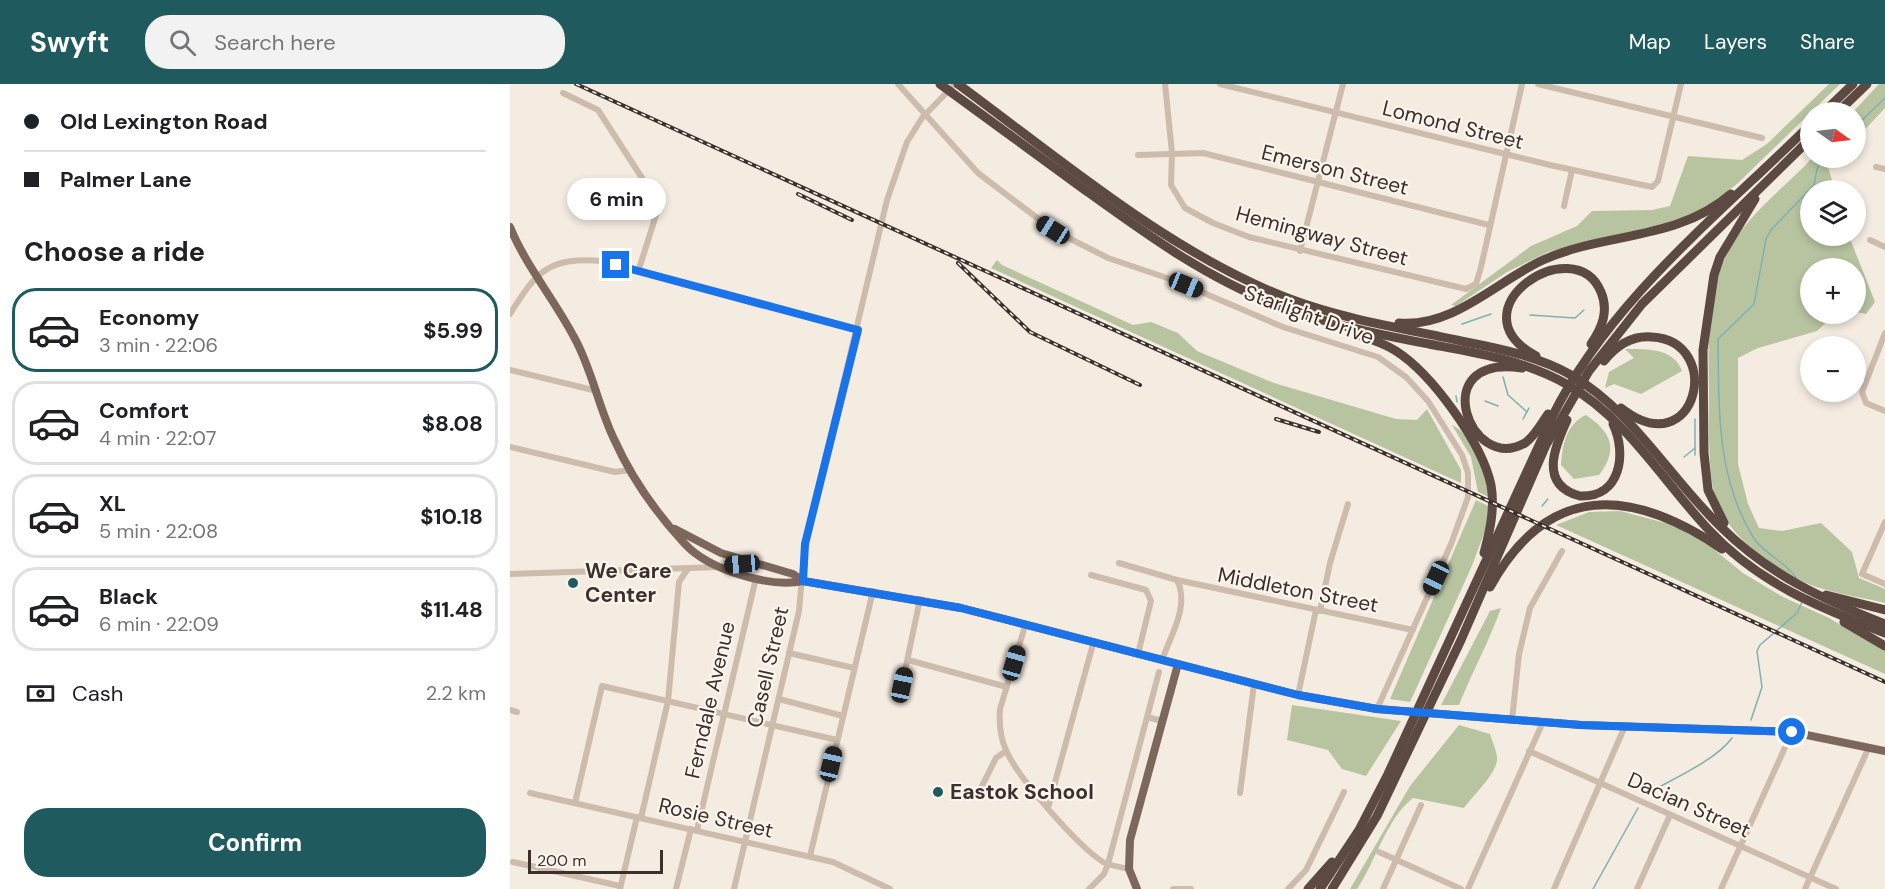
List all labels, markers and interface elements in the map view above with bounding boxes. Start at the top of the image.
search box [145,15,565,69]
text: Swyft [30,24,109,61]
icon: search [166,26,199,59]
text: Search here [214,28,336,57]
text: Map [1629,28,1671,56]
text: Layers [1704,28,1767,56]
text: Share [1800,28,1855,56]
street label: Lomond Street [1379,94,1527,156]
north arrow [1800,102,1866,168]
map controls [1800,102,1866,402]
text: Old Lexington Road [60,107,268,136]
street label: Emerson Street [1259,138,1411,202]
text: Palmer Lane [60,165,192,194]
callout: 6 min [567,178,666,220]
button: layers [1800,180,1866,246]
text: 6 min [589,186,644,212]
street label: Hemingway Street [1233,200,1411,272]
car [1033,213,1073,247]
text: Choose a ride [24,234,205,269]
route end [602,251,629,278]
button: + [1800,258,1866,324]
car [1166,270,1206,300]
street label: Starlight Drive [1240,278,1378,352]
icon: car [27,303,81,357]
text: Economy [99,303,199,332]
text: $5.99 [423,316,483,345]
text: 3 min · 22:06 [99,332,218,358]
button: − [1800,336,1866,402]
icon: car [27,396,81,450]
text: Comfort [99,396,189,425]
text: $8.08 [422,409,483,438]
text: 4 min · 22:07 [99,425,216,451]
icon: car [27,489,81,543]
text: XL [99,489,126,518]
text: $10.18 [420,502,483,531]
text: 5 min · 22:08 [99,518,218,544]
car [723,553,761,575]
place label: We Care Center [585,557,672,609]
car [1420,558,1452,598]
street label: Middleton Street [1215,561,1381,619]
marker: We Care Center [566,576,580,590]
icon: car [27,582,81,636]
text: Black [99,582,158,611]
text: $11.48 [420,595,483,624]
street label: Casell Street [740,604,796,730]
text: 6 min · 22:09 [99,611,219,637]
street label: Ferndale Avenue [678,618,742,781]
car [1000,643,1028,683]
car [889,666,915,704]
icon: cash [24,677,57,710]
text: Cash [72,679,123,708]
text: 2.2 km [426,680,486,706]
route start [1778,718,1805,745]
car [818,744,844,784]
street label: Dacian Street [1623,765,1755,845]
place label: Eastok School [950,778,1094,806]
marker: Eastok School [931,785,945,799]
street label: Rosie Street [656,791,776,845]
button: Confirm [24,808,486,877]
scale bar [528,847,663,874]
text: 200 m [537,850,586,871]

